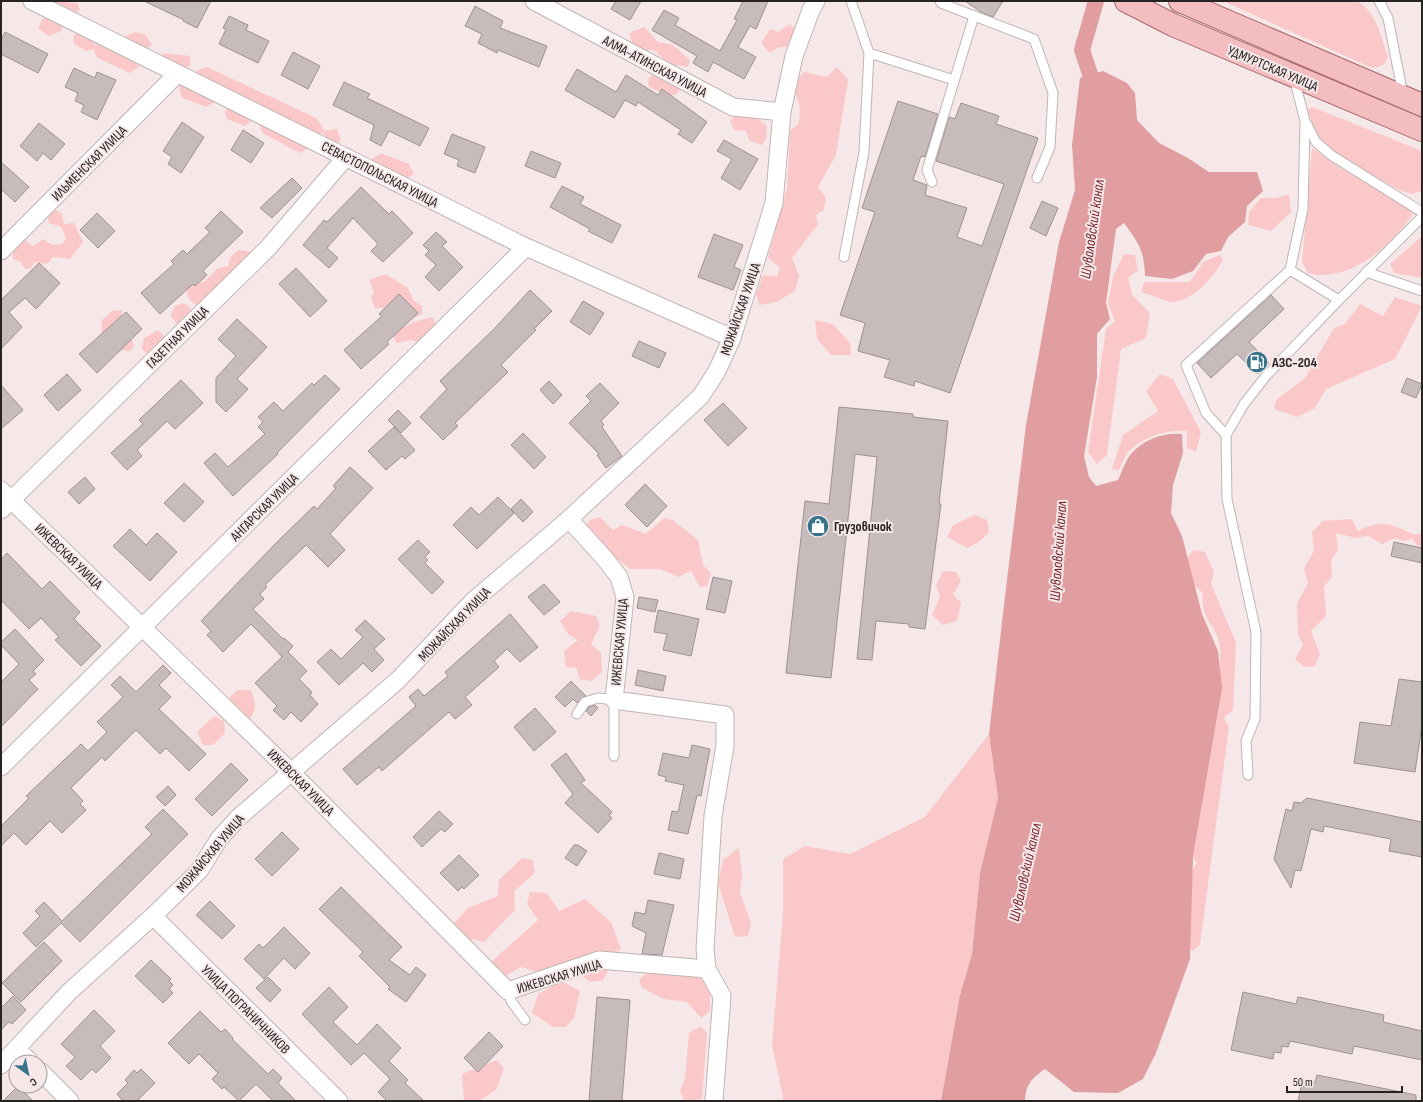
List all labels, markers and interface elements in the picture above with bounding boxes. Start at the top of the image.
street label: АЛМА-АТИНСКАЯ УЛИЦА [599,31,711,102]
street label: УДМУРТСКАЯ УЛИЦА [1225,42,1322,96]
street label: ИЛЬМЕНСКАЯ УЛИЦА [48,121,131,205]
street label: СЕВАСТОПОЛЬСКАЯ УЛИЦА [319,138,442,212]
water label: Шуваловский канал [1076,178,1109,280]
street label: МОЖАЙСКАЯ УЛИЦА [717,260,765,358]
street label: ГАЗЕТНАЯ УЛИЦА [143,302,213,372]
fuel station icon: АЗС-204 [1244,349,1270,375]
place label: АЗС-204 [1271,354,1317,371]
street label: АНГАРСКАЯ УЛИЦА [226,469,302,545]
water label: Шуваловский канал [1046,500,1071,602]
shop icon: Грузовичок [805,513,831,539]
place label: Грузовичок [834,518,892,535]
street label: ИЖЕВСКАЯ УЛИЦА [31,520,107,594]
street label: МОЖАЙСКАЯ УЛИЦА [415,583,495,665]
street label: ИЖЕВСКАЯ УЛИЦА [607,597,632,686]
street label: ИЖЕВСКАЯ УЛИЦА [264,745,338,820]
street label: МОЖАЙСКАЯ УЛИЦА [173,810,249,896]
water label: Шуваловский канал [1005,821,1046,923]
street label: ИЖЕВСКАЯ УЛИЦА [515,955,604,997]
street label: УЛИЦА ПОГРАНИЧНИКОВ [198,961,294,1057]
north arrow [8,1054,48,1094]
scale bar [1287,1068,1402,1094]
text: С [27,1075,39,1089]
text: 50 m [1293,1075,1313,1090]

